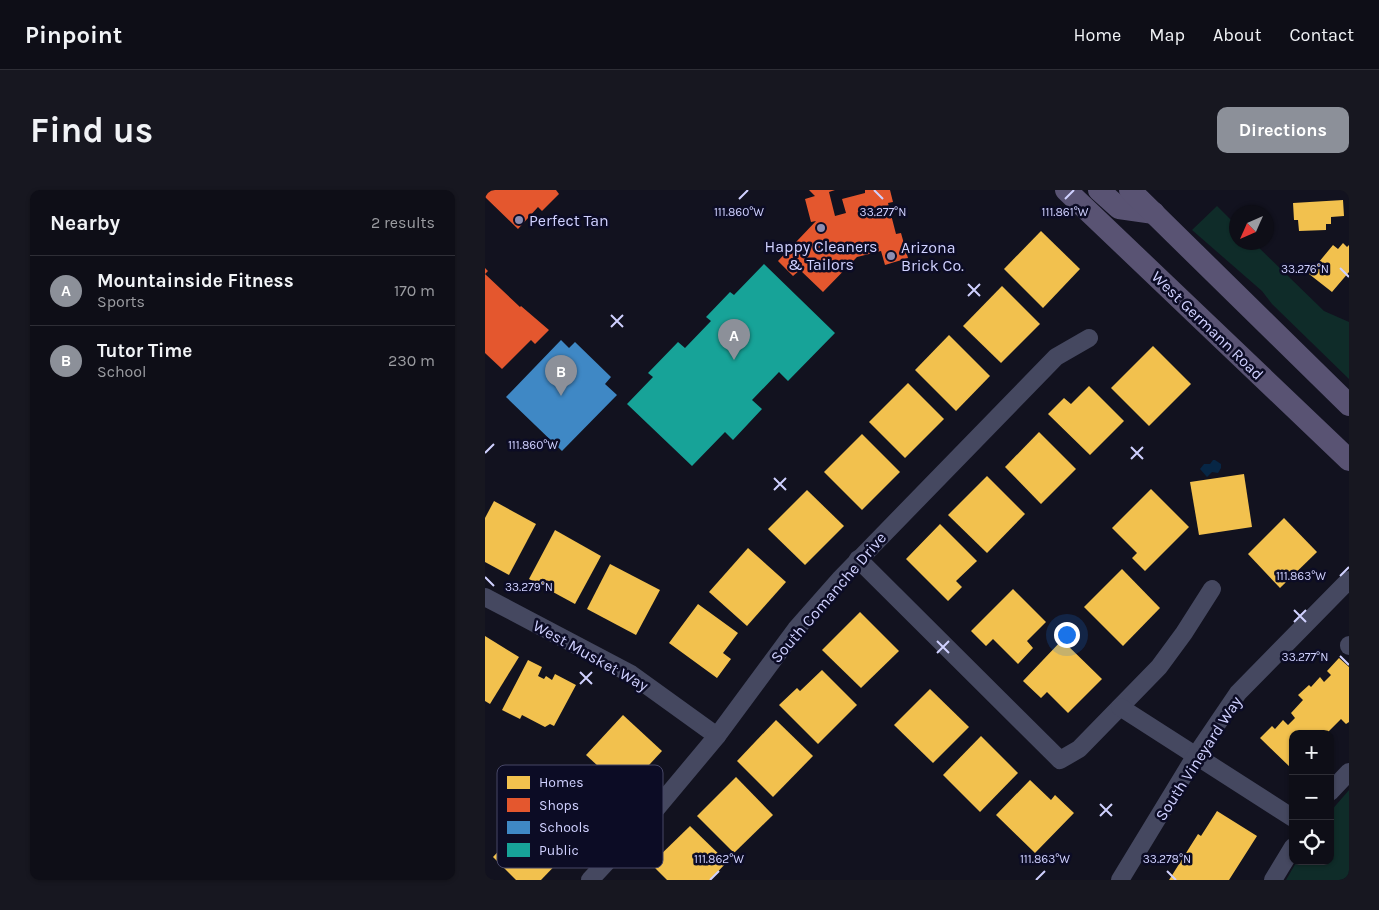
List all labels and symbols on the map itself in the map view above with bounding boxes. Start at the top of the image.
text: 111.860°W [714,205,764,219]
text: 33.277°N [860,205,906,219]
text: 111.861°W [1041,205,1089,219]
north arrow [1229,205,1274,250]
place label: Perfect Tan [529,211,609,230]
marker: Perfect Tan [513,214,525,226]
marker: Happy Cleaners & Tailors [815,222,827,234]
place label: Happy Cleaners & Tailors [765,237,877,274]
place label: Arizona Brick Co. [901,238,964,275]
marker: Arizona Brick Co. [885,250,897,262]
text: 33.276°N [1281,262,1329,276]
street label: West Germann Road [1148,267,1268,384]
pin: A [718,319,750,360]
pin: B [545,355,577,396]
text: 111.860°W [508,438,558,452]
street label: South Comanche Drive [766,528,890,667]
text: 111.863°W [1276,569,1326,583]
text: 33.279°N [505,580,553,594]
street label: West Musket Way [530,616,652,695]
your location [1054,622,1080,648]
text: 33.277°N [1282,650,1328,664]
street label: South Vineyard Way [1151,692,1246,824]
legend [497,765,663,868]
text: Homes [539,774,584,791]
text: Shops [539,797,579,814]
text: Schools [539,819,590,836]
text: Public [539,842,579,859]
text: 111.862°W [694,852,744,866]
text: 111.863°W [1020,852,1070,866]
text: 33.278°N [1143,852,1191,866]

